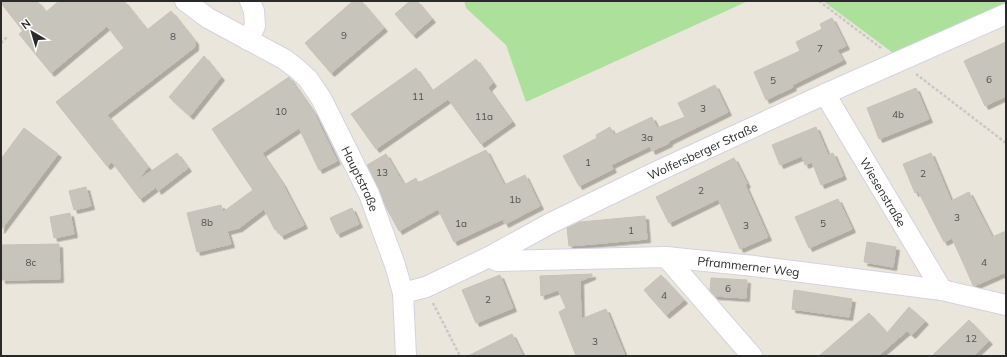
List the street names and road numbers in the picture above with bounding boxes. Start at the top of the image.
street label: Wolfersberger Straße [645,119,760,183]
street label: Hauptstraße [339,143,382,213]
street label: Wiesenstraße [857,155,910,229]
street label: Pframmerner Weg [697,253,801,279]

